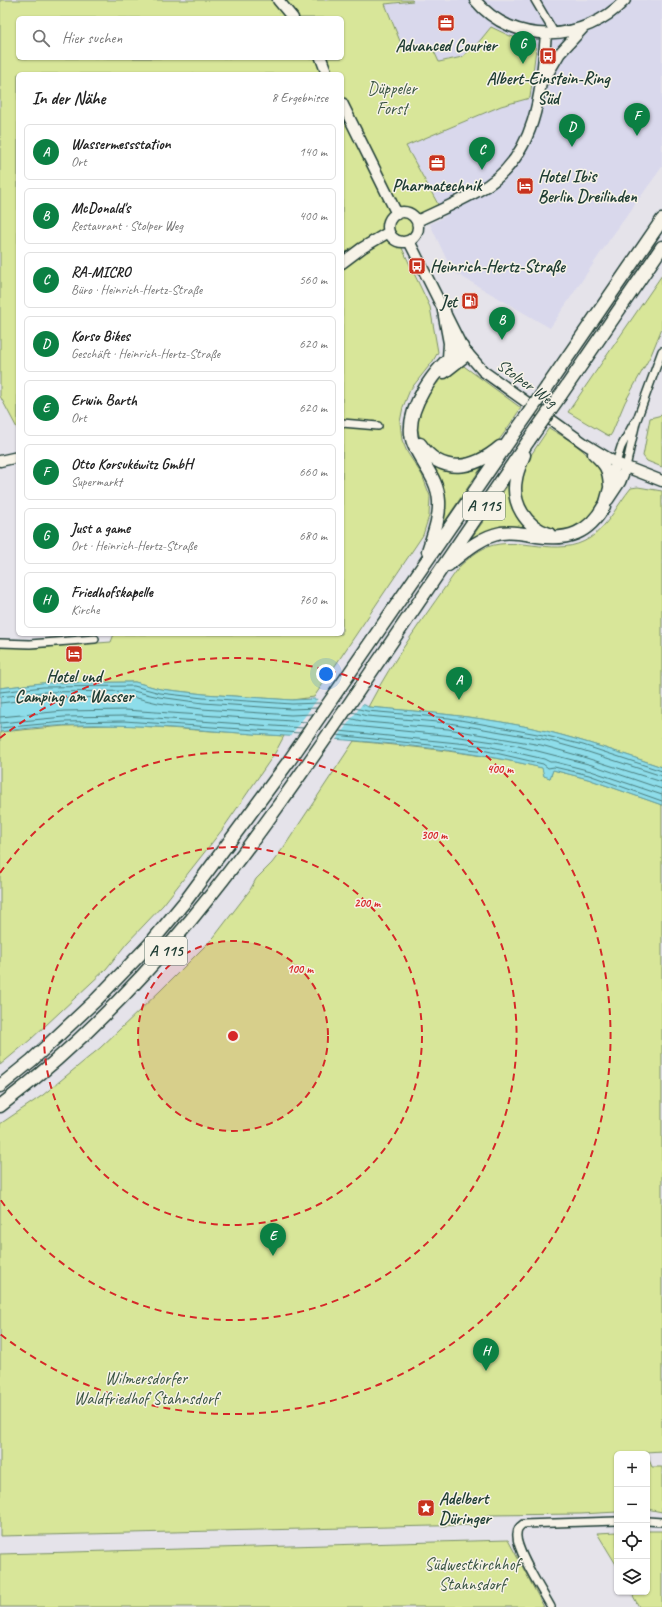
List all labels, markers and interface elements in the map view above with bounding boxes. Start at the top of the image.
office icon: Advanced Courier [436,13,456,33]
search box [16,16,344,60]
icon: search [30,27,52,49]
text: Hier suchen [62,29,122,48]
pin: G [510,31,536,64]
place label: Advanced Courier [395,35,498,56]
bus stop icon: Albert-Einstein-Ring Süd [538,46,558,66]
place label: Albert-Einstein-Ring Süd [487,68,611,109]
park label: Düppeler Forst [367,78,418,119]
text: In der Nähe [32,88,105,109]
text: 8 Ergebnisse [272,90,328,106]
pin: F [624,103,650,136]
pin: D [559,114,585,147]
text: Wassermessstation [71,135,171,154]
pin: C [469,137,495,170]
text: A [43,144,49,160]
text: 140 m [299,144,327,160]
office icon: Pharmatechnik [427,153,447,173]
text: Ort [71,154,86,170]
place label: Hotel Ibis Berlin Dreilinden [538,166,638,207]
place label: Pharmatechnik [392,175,483,196]
hotel icon: Hotel Ibis Berlin Dreilinden [515,176,535,196]
text: McDonald's [71,199,130,218]
text: B [43,208,49,224]
text: 400 m [299,208,327,224]
text: Restaurant · Stolper Weg [71,218,183,234]
bus stop icon: Heinrich-Hertz-Straße [407,256,427,276]
place label: Heinrich-Hertz-Straße [430,256,567,277]
text: RA-MICRO [71,263,130,282]
text: C [43,272,49,288]
text: 560 m [299,272,327,288]
text: Büro · Heinrich-Hertz-Straße [71,282,202,298]
place label: Jet [440,291,459,312]
fuel station icon: Jet [460,291,480,311]
pin: B [489,307,515,340]
text: Korso Bikes [71,327,130,346]
text: D [42,336,50,352]
text: 620 m [299,336,327,352]
text: Geschäft · Heinrich-Hertz-Straße [71,346,220,362]
street label: Stolper Weg [493,354,563,413]
text: Erwin Barth [71,391,137,410]
text: E [43,400,49,416]
text: 620 m [299,400,327,416]
text: Ort [71,410,86,426]
text: Otto Korsukéwitz GmbH [71,455,193,474]
text: F [43,464,49,480]
text: 660 m [299,464,327,480]
text: Supermarkt [71,474,122,490]
road number: A 115 [463,492,505,520]
text: Just a game [71,519,130,538]
text: G [43,528,49,544]
text: 680 m [299,528,327,544]
text: Ort · Heinrich-Hertz-Straße [71,538,197,554]
text: Friedhofskapelle [71,583,153,602]
text: H [42,592,50,608]
text: 760 m [299,592,327,608]
text: Kirche [71,602,99,618]
hotel icon: Hotel und Camping am Wasser [64,644,84,664]
your location [316,664,336,684]
place label: Hotel und Camping am Wasser [15,666,135,707]
pin: A [446,667,472,700]
text: 400 m [487,761,514,777]
text: 300 m [421,827,448,843]
text: 200 m [354,895,381,911]
road number: A 115 [145,937,187,965]
text: 100 m [287,961,314,977]
centre of rings [226,1029,240,1043]
pin: E [260,1223,286,1256]
pin: H [473,1338,499,1371]
park label: Wilmersdorfer Waldfriedhof Stahnsdorf [74,1368,222,1409]
map controls [614,1451,650,1595]
button: + [614,1451,650,1487]
button: − [614,1487,650,1523]
place label: Adelbert Düringer [439,1488,492,1529]
place icon: Adelbert Düringer [416,1498,436,1518]
button: locate [614,1523,650,1559]
park label: Südwestkirchhof Stahnsdorf [425,1554,523,1595]
button: layers [614,1559,650,1595]

